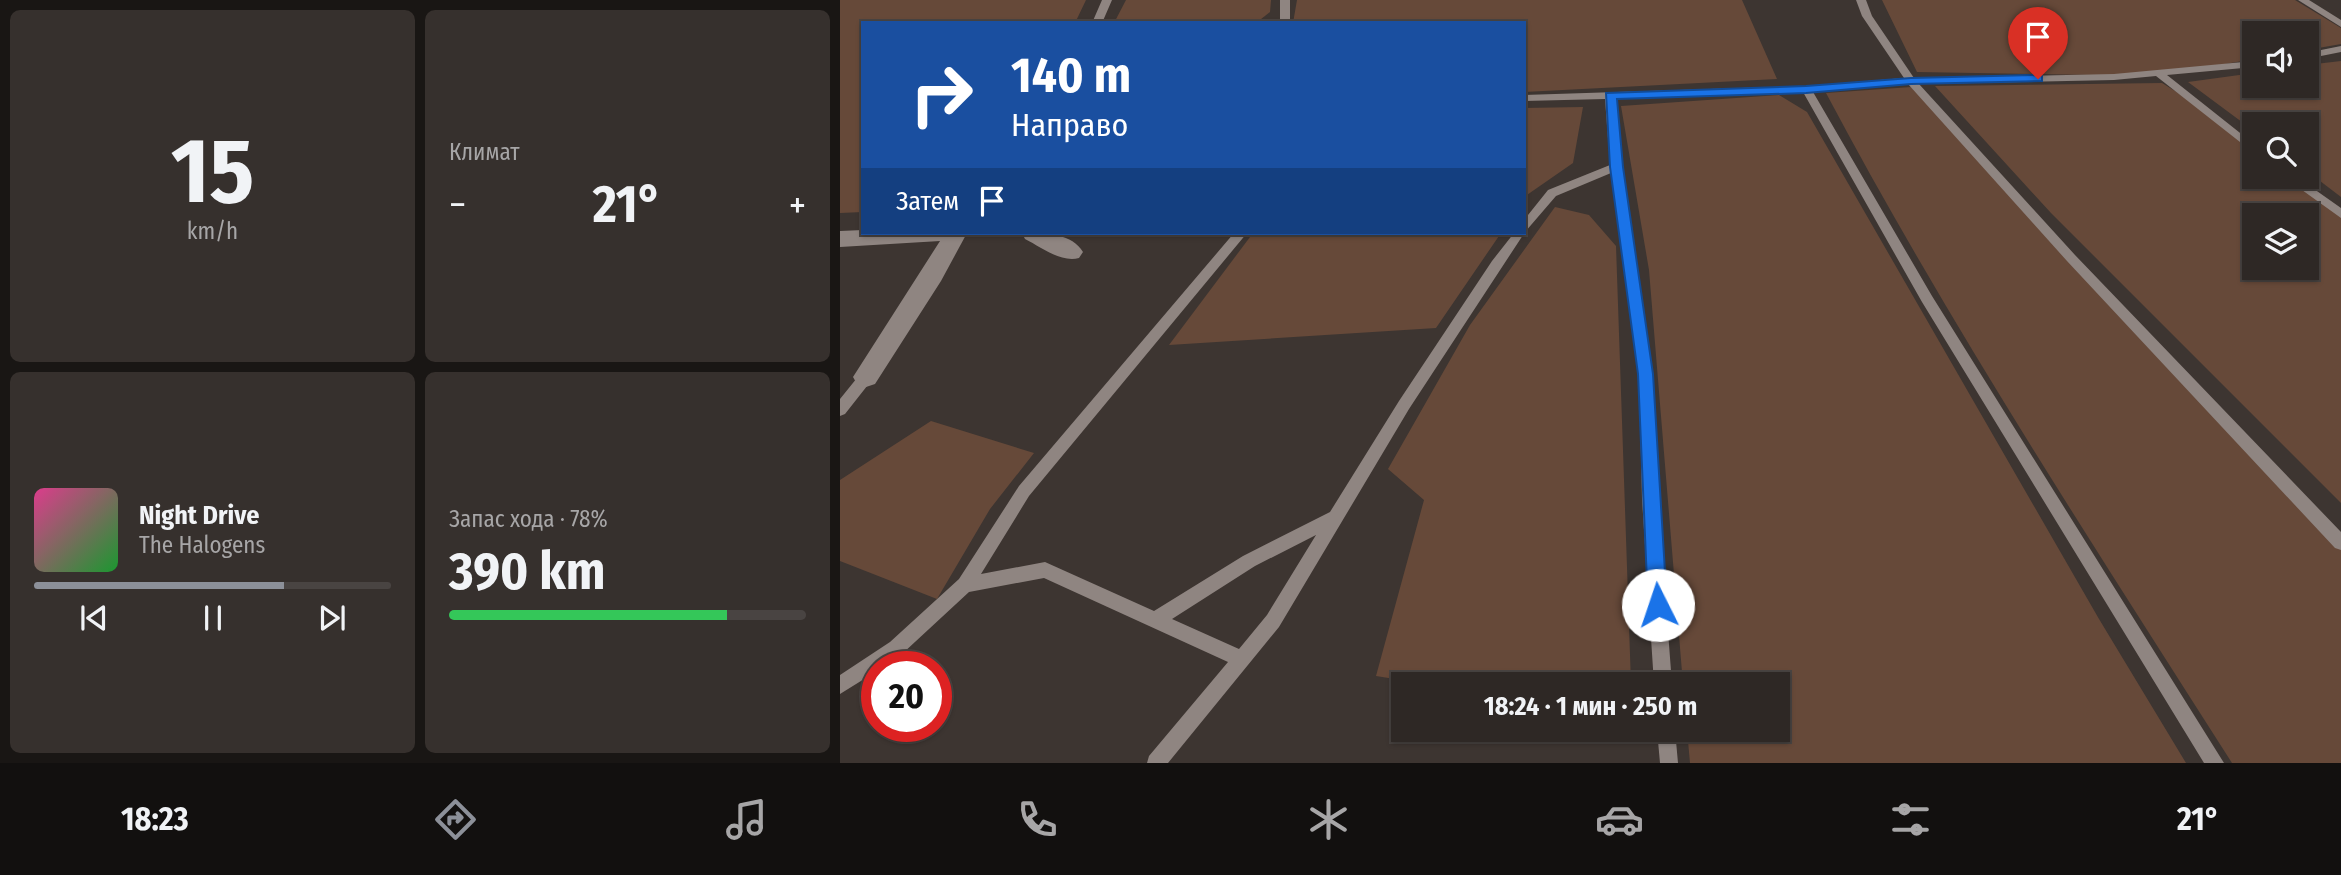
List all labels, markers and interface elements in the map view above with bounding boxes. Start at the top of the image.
pin [2008,7,2068,79]
icon: arrive [2019,18,2057,56]
map controls [2242,21,2319,280]
button: sound [2242,21,2319,98]
text: 140 m [1011,46,1131,105]
icon: right [896,49,987,140]
text: Направо [1011,106,1128,144]
button: search [2242,112,2319,189]
text: 15 [171,117,254,226]
text: Климат [449,138,520,166]
text: 21° [593,173,662,236]
text: − [449,182,466,228]
text: + [789,182,806,228]
icon: arrive [973,182,1011,220]
text: Затем [896,186,959,217]
button: layers [2242,203,2319,280]
text: km/h [187,217,238,245]
text: Night Drive [139,500,259,531]
text: Запас хода · 78% [449,505,608,533]
text: The Halogens [139,531,265,559]
text: 390 km [449,540,605,603]
position arrow [1621,568,1695,642]
icon: previous [75,599,113,637]
icon: pause [194,599,232,637]
icon: next [313,599,351,637]
speed limit sign: 20 [861,651,952,742]
text: 18:24 · 1 мин · 250 m [1484,691,1697,722]
icon: directions [431,795,480,844]
icon: music [722,795,771,844]
icon: phone [1013,795,1062,844]
icon: climate [1304,795,1353,844]
icon: car [1595,795,1644,844]
icon: filters [1886,795,1935,844]
text: 18:23 [121,800,189,838]
text: 21° [2177,800,2220,838]

